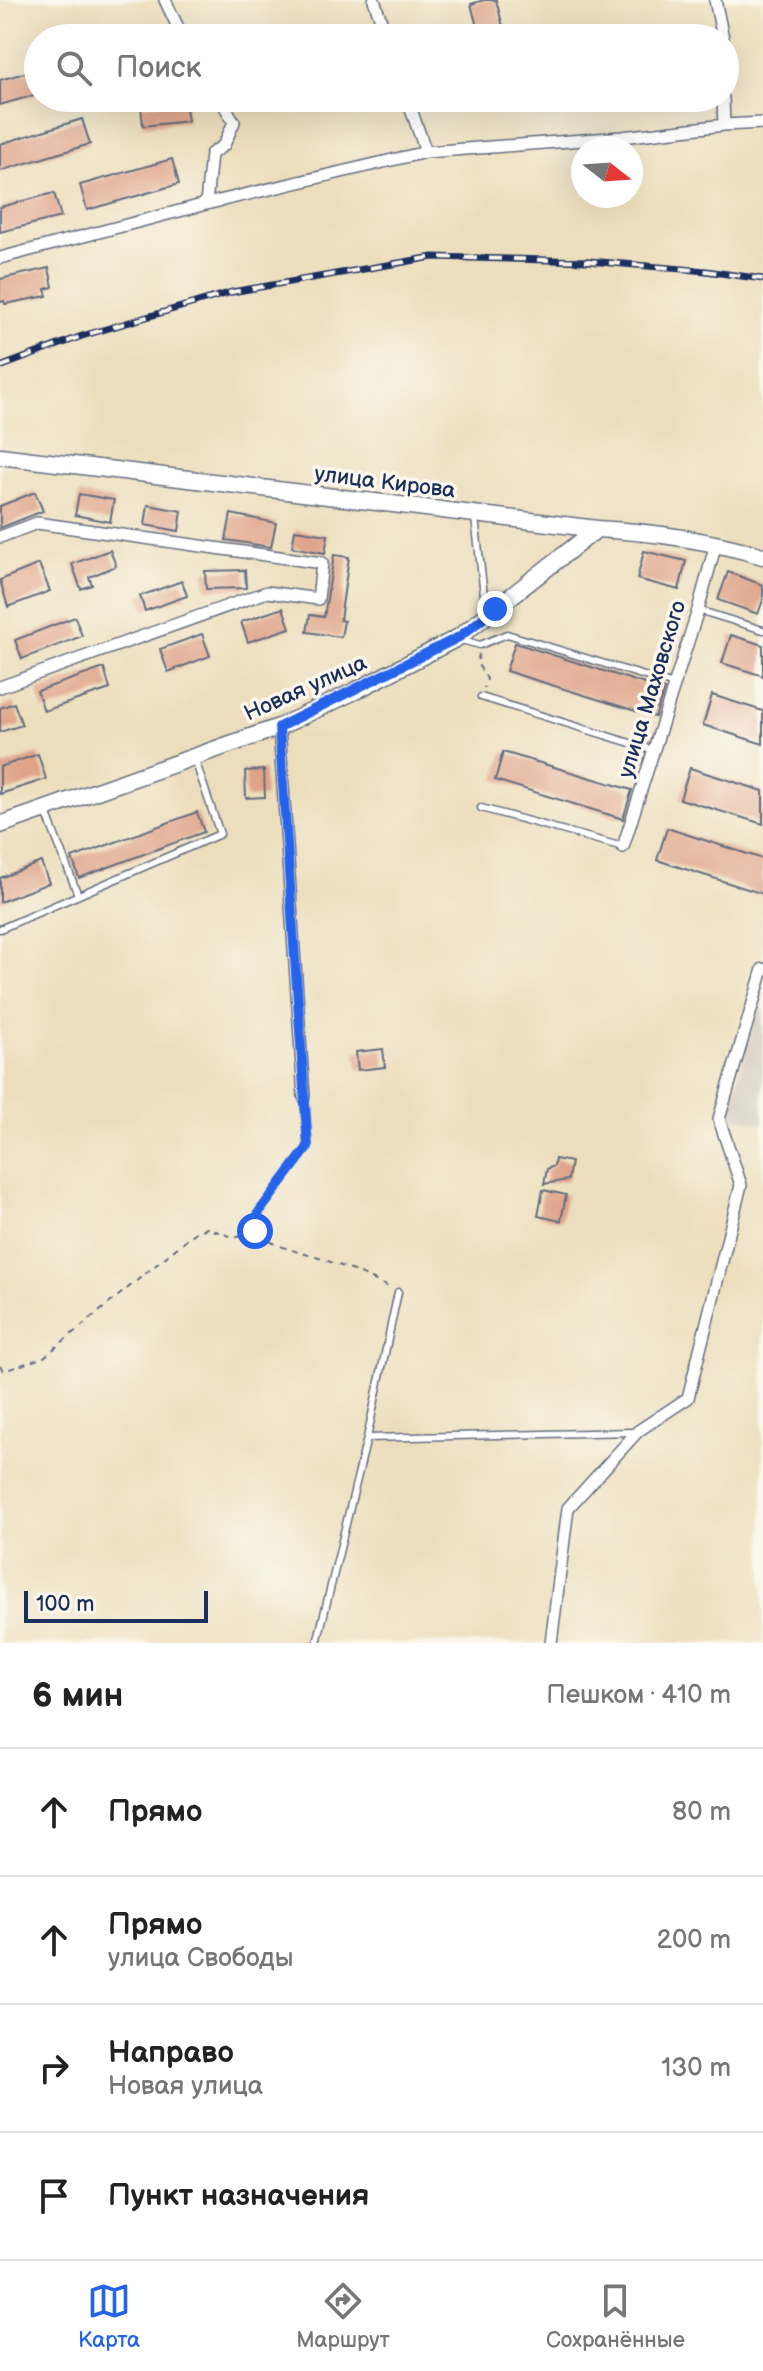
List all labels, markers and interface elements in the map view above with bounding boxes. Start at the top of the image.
search box [24,24,739,112]
icon: search [52,46,96,90]
text: Поиск [116,50,202,86]
north arrow [571,136,643,208]
street label: улица Кирова [313,460,457,505]
route end [477,591,513,627]
street label: улица Маховского [613,597,692,781]
street label: Новая улица [240,649,371,727]
route start [237,1213,273,1249]
scale bar [24,1587,208,1623]
text: 100 m [36,1591,95,1618]
text: 6 мин [32,1675,123,1716]
text: Пешком · 410 m [546,1680,731,1711]
icon: ahead [32,1790,76,1834]
text: Прямо [108,1794,202,1830]
text: 80 m [672,1797,731,1828]
text: Прямо [108,1907,202,1943]
icon: ahead [32,1918,76,1962]
text: 200 m [657,1925,731,1956]
text: улица Свободы [108,1943,293,1974]
text: Направо [108,2035,234,2071]
icon: right [32,2046,76,2090]
text: 130 m [661,2053,731,2084]
text: Новая улица [108,2071,263,2102]
icon: arrive [32,2174,76,2218]
text: Пункт назначения [108,2178,369,2214]
tab: Карта [78,2279,140,2354]
tab: Маршрут [296,2279,390,2354]
tab: Сохранённые [546,2279,685,2354]

